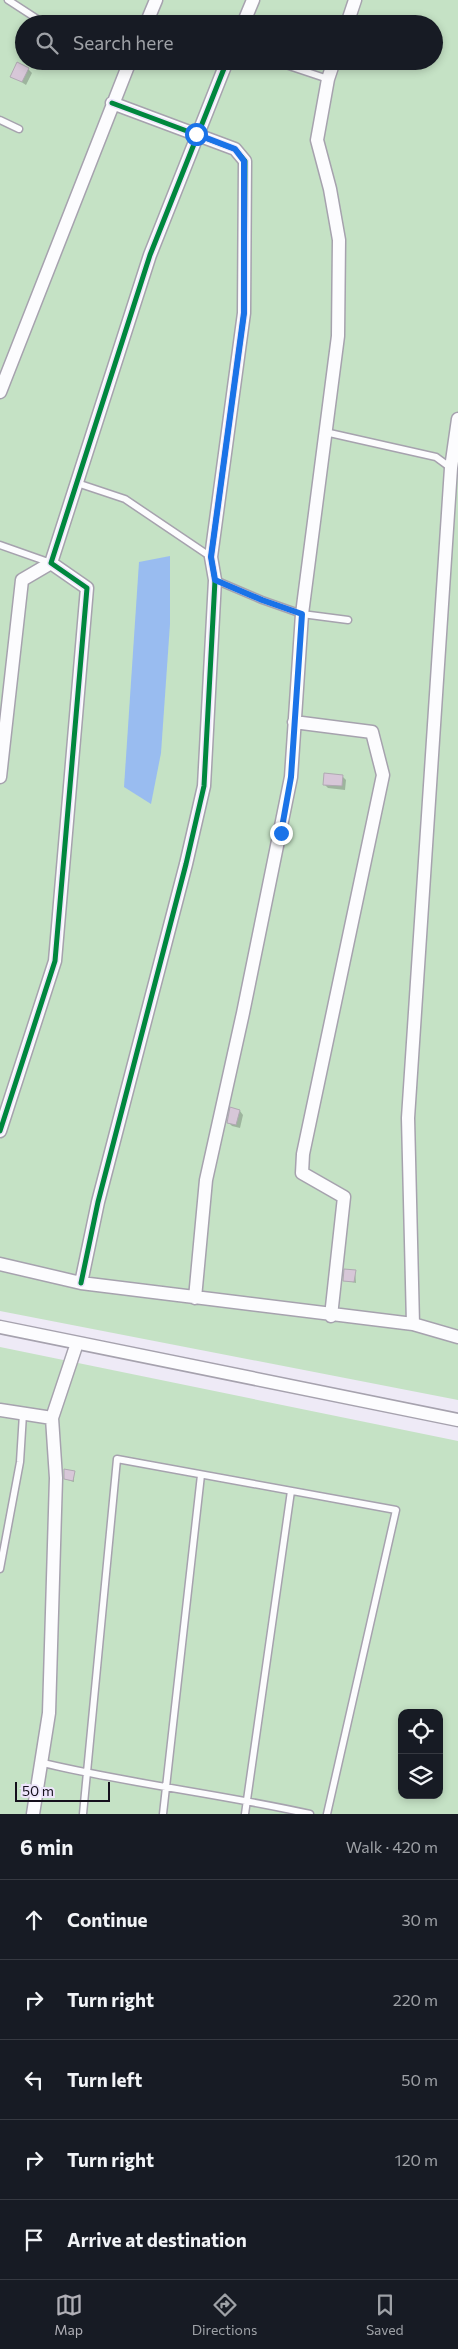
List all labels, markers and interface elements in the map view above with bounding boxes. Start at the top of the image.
search box [15,15,443,70]
icon: search [33,29,61,57]
text: Search here [73,31,173,54]
route start [185,123,208,146]
route end [270,822,293,845]
map controls [398,1709,443,1799]
button: locate [398,1709,443,1754]
button: layers [398,1754,443,1799]
scale bar [15,1779,110,1802]
text: 50 m [22,1782,54,1799]
text: 6 min [20,1834,73,1859]
text: Walk · 420 m [346,1837,438,1856]
icon: ahead [20,1906,48,1934]
text: Continue [67,1908,147,1931]
text: 30 m [401,1910,438,1929]
icon: right [20,1986,48,2014]
text: Turn right [67,1988,154,2011]
text: 220 m [393,1990,438,2009]
icon: left [20,2066,48,2094]
text: Turn left [67,2068,142,2091]
text: 50 m [401,2070,438,2089]
icon: right [20,2146,48,2174]
text: Turn right [67,2148,154,2171]
text: 120 m [395,2150,438,2169]
icon: arrive [20,2226,48,2254]
text: Arrive at destination [67,2228,247,2251]
tab: Map [54,2291,83,2338]
tab: Directions [192,2291,257,2338]
tab: Saved [366,2291,404,2338]

